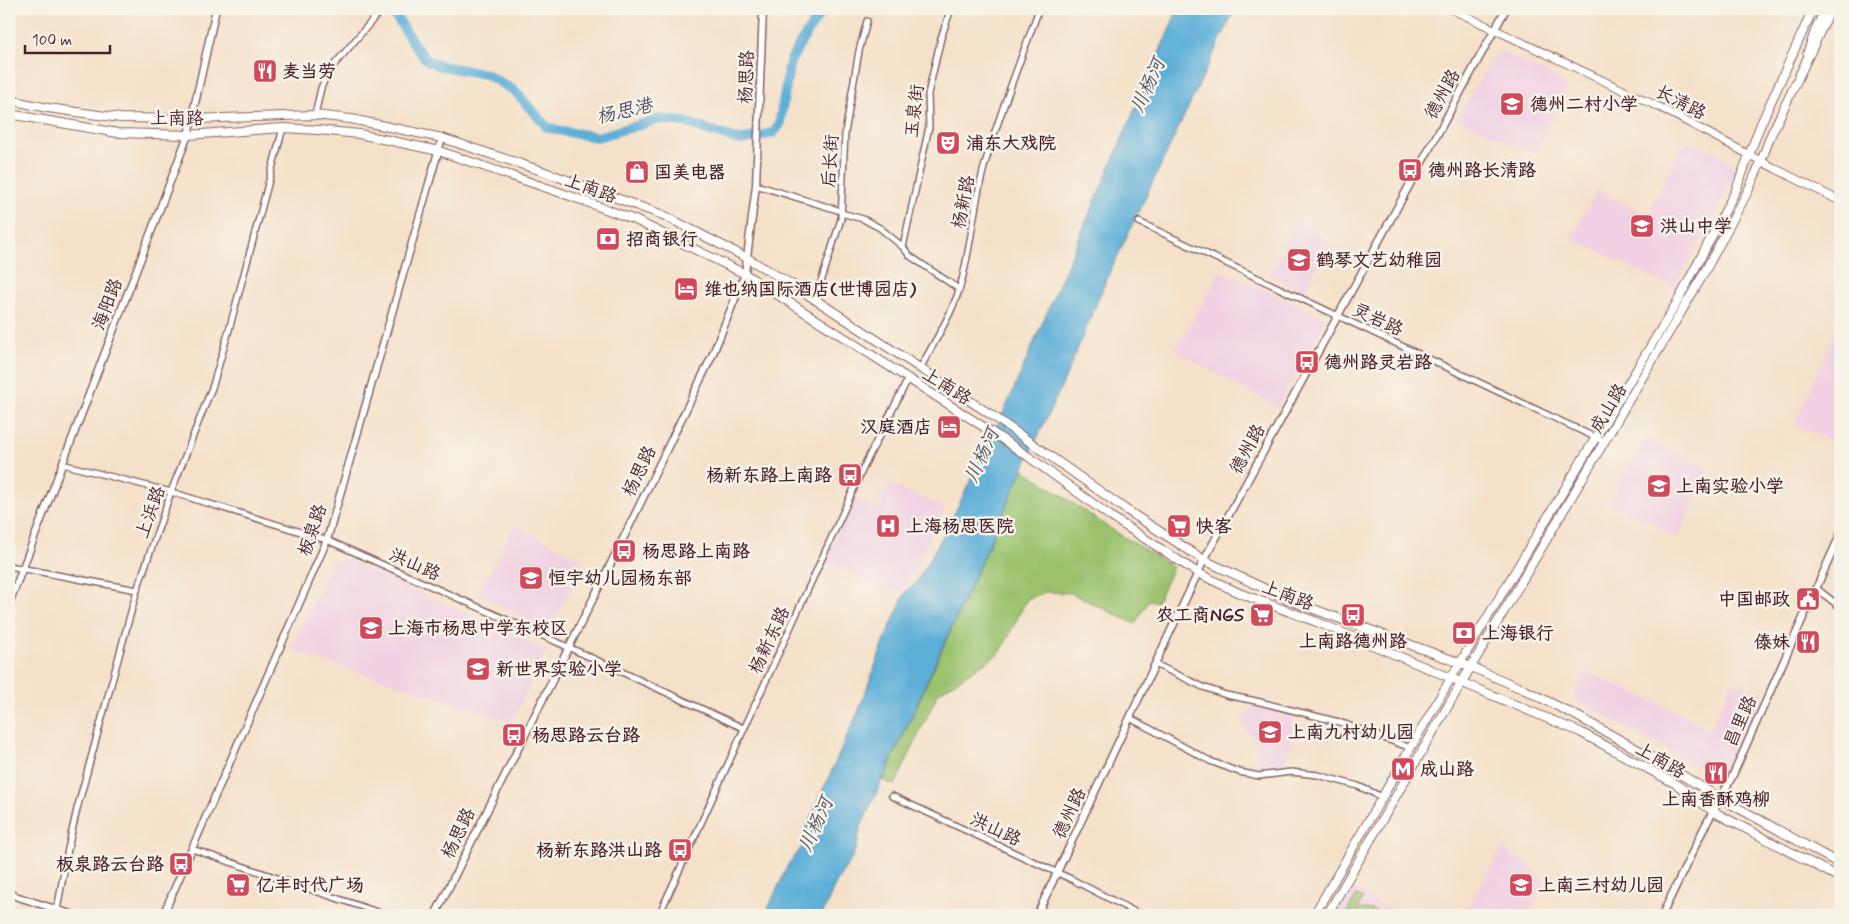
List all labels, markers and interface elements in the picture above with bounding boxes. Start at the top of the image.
scale bar [25,22,110,54]
text: 100 m [32,31,72,51]
street label: 杨思路 [734,50,760,104]
water label: 川杨河 [1125,52,1173,117]
restaurant icon: 麦当劳 [252,58,278,84]
place label: 麦当劳 [282,60,336,84]
street label: 德州路 [1419,65,1466,124]
street label: 长清路 [1651,80,1710,126]
street label: 玉泉街 [900,83,930,139]
school or university icon: 德州二村小学 [1499,91,1525,117]
water label: 杨思港 [594,92,657,130]
place label: 德州二村小学 [1530,93,1638,117]
street label: 上南路 [150,107,204,131]
theatre icon: 浦东大戏院 [935,130,961,156]
place label: 浦东大戏院 [966,132,1056,156]
street label: 后长街 [817,133,845,189]
bus stop icon: 德州路长清路 [1397,157,1423,183]
shop icon: 国美电器 [624,159,650,185]
place label: 德州路长清路 [1428,159,1536,183]
place label: 国美电器 [654,161,726,185]
street label: 上南路 [561,168,620,209]
street label: 杨新路 [947,173,981,231]
school or university icon: 洪山中学 [1629,213,1655,239]
place label: 洪山中学 [1660,215,1732,239]
bank icon: 招商银行 [595,226,621,252]
place label: 招商银行 [626,228,698,252]
school or university icon: 鹤琴文艺幼稚园 [1286,247,1312,273]
place label: 鹤琴文艺幼稚园 [1316,249,1442,273]
street label: 海阳路 [87,275,129,334]
hotel icon: 维也纳国际酒店(世博园店) [673,276,699,302]
place label: 维也纳国际酒店(世博园店) [704,278,917,302]
street label: 灵岩路 [1348,298,1407,342]
bus stop icon: 德州路灵岩路 [1294,349,1320,375]
place label: 德州路灵岩路 [1324,351,1432,375]
street label: 上南路 [917,362,976,411]
street label: 成山路 [1585,379,1633,438]
hotel icon: 汉庭酒店 [936,414,962,440]
place label: 汉庭酒店 [860,416,932,440]
street label: 德州路 [1224,420,1271,479]
water label: 川杨河 [959,422,1007,487]
street label: 杨思路 [617,442,663,501]
bus stop icon: 杨新东路上南路 [837,462,863,488]
place label: 杨新东路上南路 [706,464,832,488]
school or university icon: 上南实验小学 [1646,473,1672,499]
place label: 上南实验小学 [1676,475,1784,499]
street label: 上浜路 [130,483,171,542]
street label: 板泉路 [293,501,333,560]
hospital icon: 上海杨思医院 [875,513,901,539]
supermarket icon: 快客 [1166,513,1192,539]
place label: 上海杨思医院 [906,515,1014,539]
place label: 快客 [1196,515,1232,539]
bus stop icon: 杨思路上南路 [611,538,637,564]
place label: 杨思路上南路 [642,540,750,564]
street label: 洪山路 [385,543,444,587]
school or university icon: 恒宇幼儿园杨东部 [518,565,544,591]
place label: 恒宇幼儿园杨东部 [548,567,692,591]
street label: 上南路 [1258,575,1317,617]
public building icon: 中国邮政 [1795,586,1821,612]
place label: 中国邮政 [1718,588,1790,612]
supermarket icon: 农工商NGS [1249,602,1275,628]
bus stop icon: 上南路德州路 [1340,602,1366,628]
street label: 杨新东路 [744,603,796,678]
place label: 农工商NGS [1156,604,1245,628]
school or university icon: 上海市杨思中学东校区 [358,615,384,641]
place label: 上海市杨思中学东校区 [388,617,568,641]
bank icon: 上海银行 [1451,620,1477,646]
place label: 上海银行 [1482,622,1554,646]
restaurant icon: 傣妹 [1795,629,1821,655]
place label: 上南路德州路 [1299,630,1407,654]
place label: 傣妹 [1754,631,1790,655]
school or university icon: 新世界实验小学 [465,656,491,682]
place label: 新世界实验小学 [496,658,622,682]
street label: 昌里路 [1719,692,1763,751]
school or university icon: 上南九村幼儿园 [1257,719,1283,745]
place label: 上南九村幼儿园 [1288,721,1414,745]
bus stop icon: 杨思路云台路 [501,722,527,748]
place label: 杨思路云台路 [532,724,640,748]
street label: 上南路 [1631,737,1690,785]
metro station icon: 成山路 [1390,756,1416,782]
place label: 成山路 [1420,758,1474,782]
restaurant icon: 上南香酥鸡柳 [1703,760,1729,786]
street label: 德州路 [1048,784,1092,843]
place label: 上南香酥鸡柳 [1662,788,1770,812]
water label: 川杨河 [793,791,841,856]
street label: 杨思路 [436,804,482,863]
street label: 洪山路 [966,808,1025,852]
bus stop icon: 杨新东路洪山路 [667,837,693,863]
place label: 杨新东路洪山路 [536,839,662,863]
bus stop icon: 板泉路云台路 [168,851,194,877]
place label: 板泉路云台路 [56,853,164,877]
supermarket icon: 亿丰时代广场 [225,872,251,898]
school or university icon: 上南三村幼儿园 [1508,872,1534,898]
place label: 亿丰时代广场 [256,874,364,898]
place label: 上南三村幼儿园 [1538,874,1664,898]

